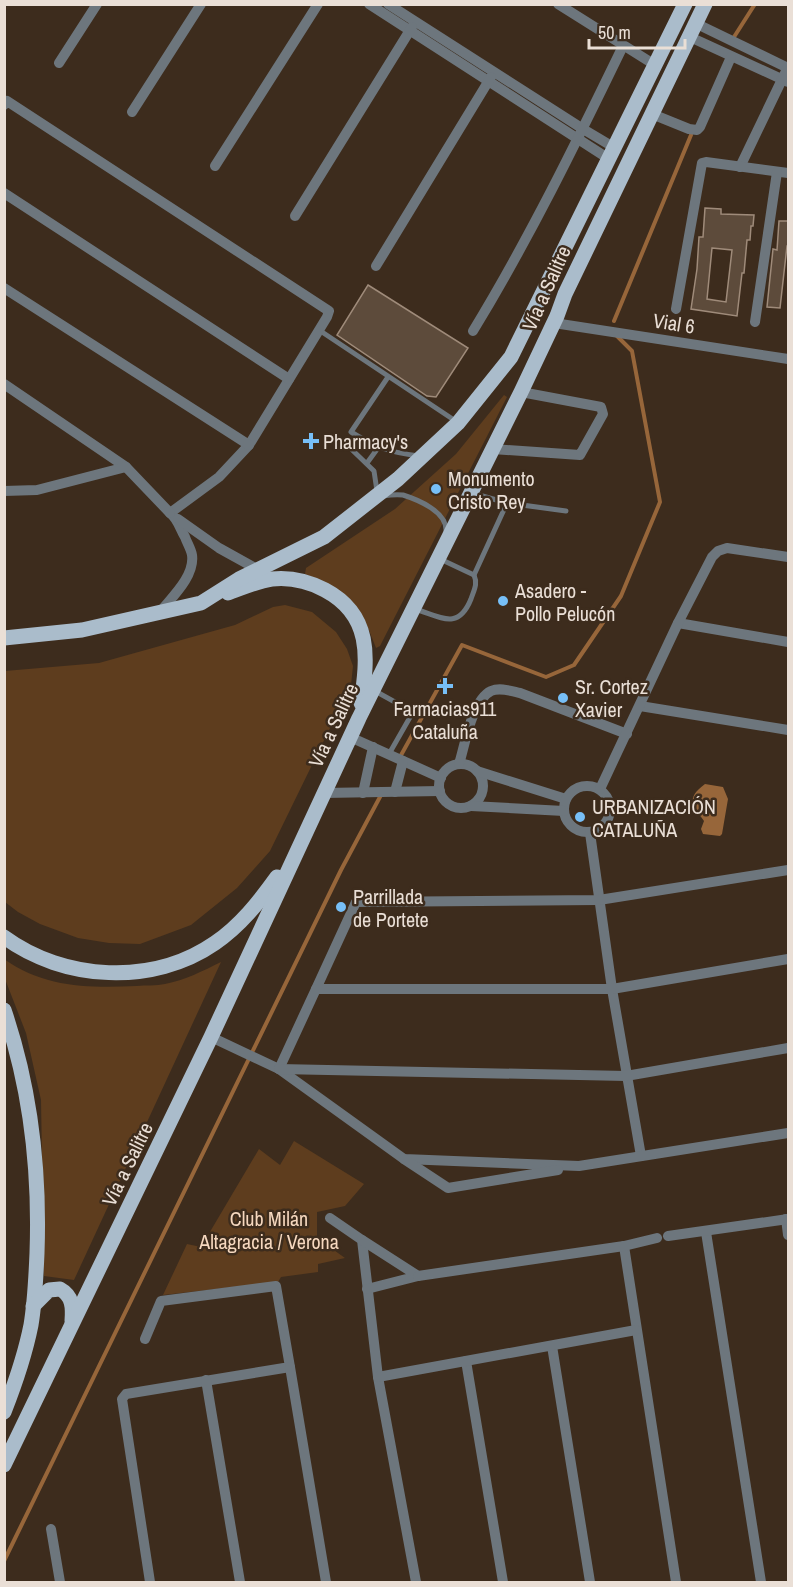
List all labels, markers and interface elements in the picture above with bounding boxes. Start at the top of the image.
scale bar [589,12,685,50]
text: 50 m [598,20,631,45]
street label: Vía a Salitre [515,241,577,335]
street label: Vial 6 [651,306,697,340]
place label: Pharmacy's [323,428,408,455]
marker: Pharmacy's [304,434,318,448]
place label: Monumento Cristo Rey [448,465,535,515]
marker: Monumento Cristo Rey [429,482,443,496]
place label: Asadero - Pollo Pelucón [514,577,615,627]
marker: Asadero - Pollo Pelucón [496,594,510,608]
place label: Sr. Cortez Xavier [575,673,648,723]
street label: Vía a Salitre [302,679,364,771]
marker: Farmacias911 Cataluña [438,679,452,693]
marker: Sr. Cortez Xavier [556,691,570,705]
place label: Farmacias911 Cataluña [394,695,496,745]
place label: URBANIZACIÓN CATALUÑA [592,793,716,843]
marker: URBANIZACIÓN CATALUÑA [573,810,587,824]
place label: Parrillada de Portete [353,883,429,933]
marker: Parrillada de Portete [334,900,348,914]
street label: Vía a Salitre [95,1118,159,1210]
park label: Club Milán Altagracia / Verona [198,1205,339,1255]

